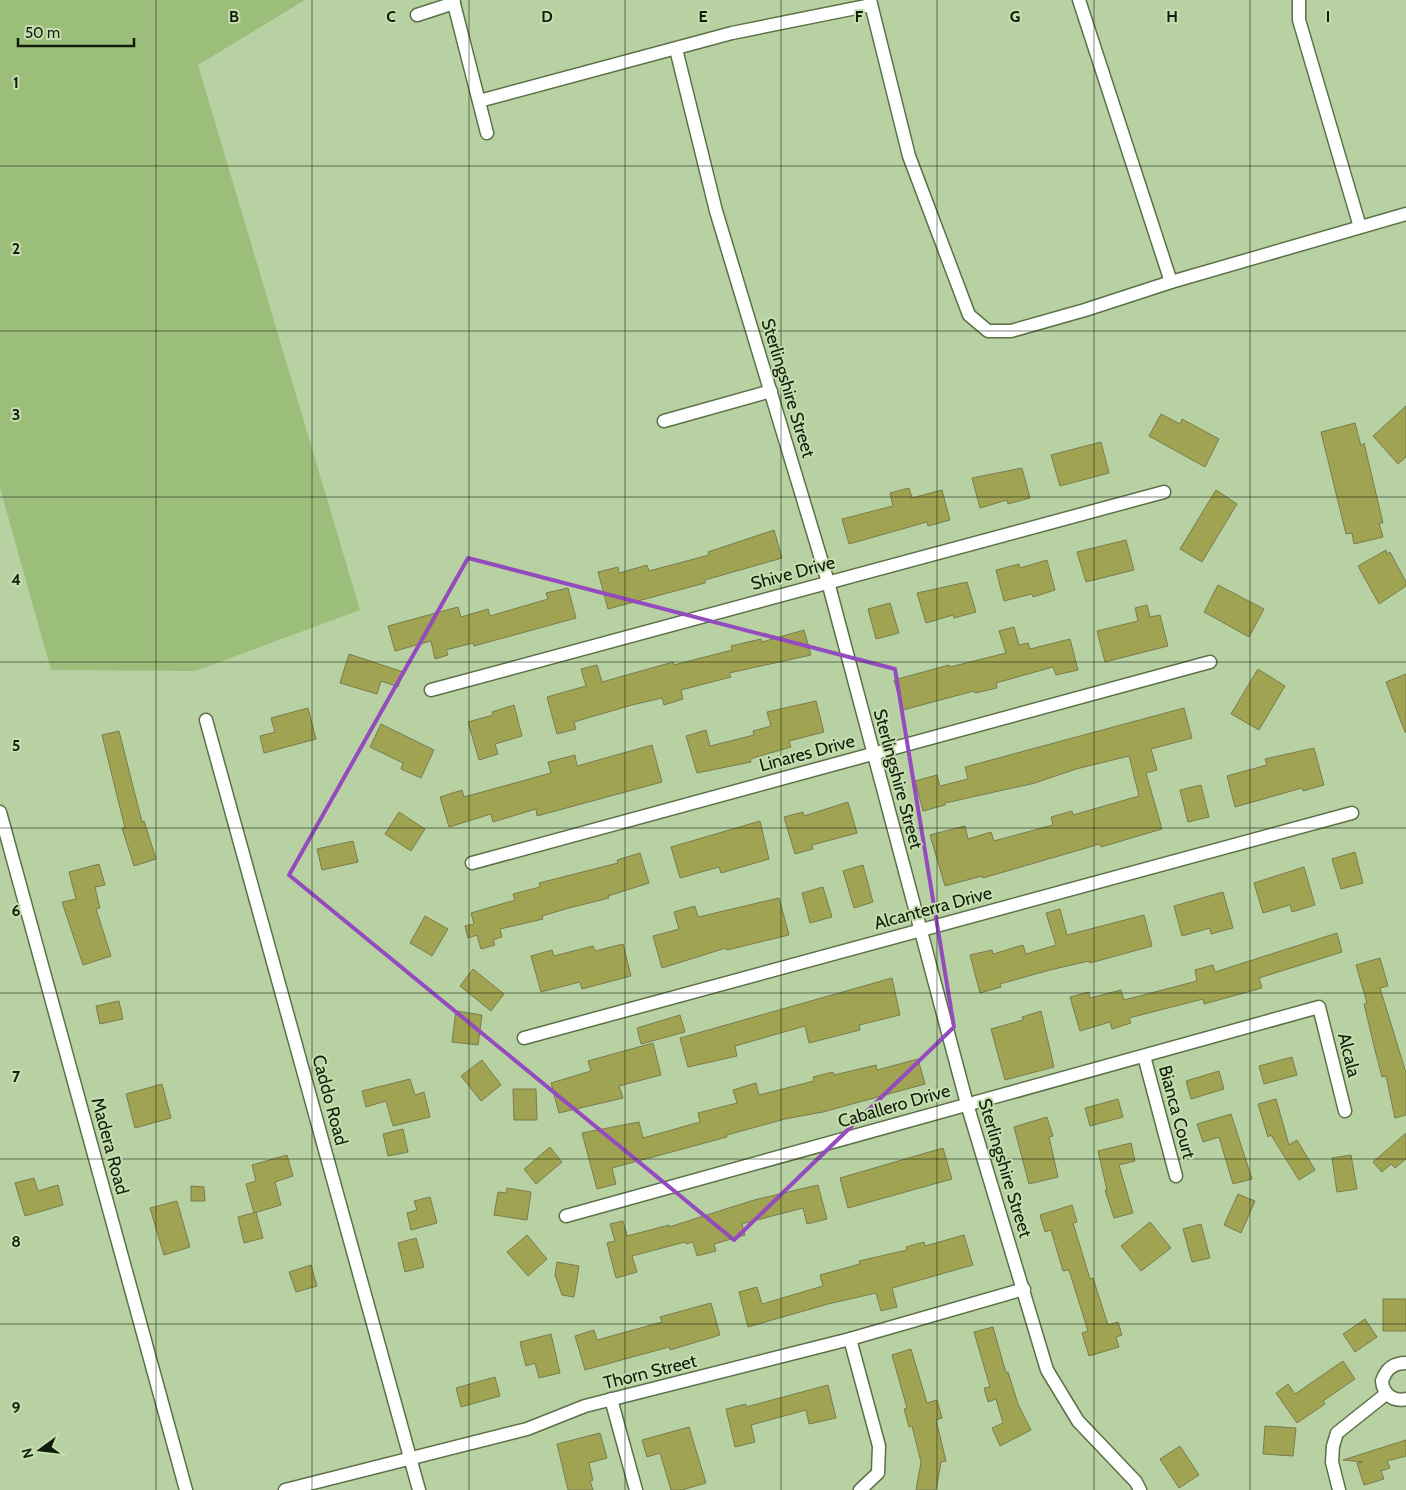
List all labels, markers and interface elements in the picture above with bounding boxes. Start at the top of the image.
text: B [229,7,239,26]
text: C [386,7,396,26]
text: D [541,7,553,26]
text: E [698,7,708,26]
text: F [855,7,864,26]
text: G [1010,7,1020,26]
text: H [1166,7,1178,26]
text: I [1326,7,1330,26]
scale bar [18,15,134,47]
text: 50 m [25,24,60,42]
text: 1 [13,73,19,92]
text: 2 [12,239,20,258]
street label: Sterlingshire Street [756,316,820,460]
text: 3 [12,405,20,424]
street label: Shive Drive [748,551,838,595]
text: 4 [11,570,21,589]
street label: Sterlingshire Street [869,706,927,852]
street label: Linares Drive [757,730,857,776]
text: 5 [12,736,20,755]
street label: Alcanterra Drive [872,882,994,934]
text: 6 [12,901,21,920]
street label: Alcala [1333,1031,1365,1080]
street label: Caddo Road [307,1052,353,1148]
street label: Bianca Court [1154,1063,1200,1161]
text: 7 [12,1067,21,1086]
street label: Caballero Drive [835,1079,953,1133]
street label: Madera Road [86,1095,134,1197]
street label: Sterlingshire Street [973,1096,1037,1240]
text: 8 [11,1232,21,1251]
street label: Thorn Street [601,1350,699,1394]
text: 9 [12,1398,21,1417]
north arrow [15,1425,65,1475]
text: N [17,1446,37,1460]

